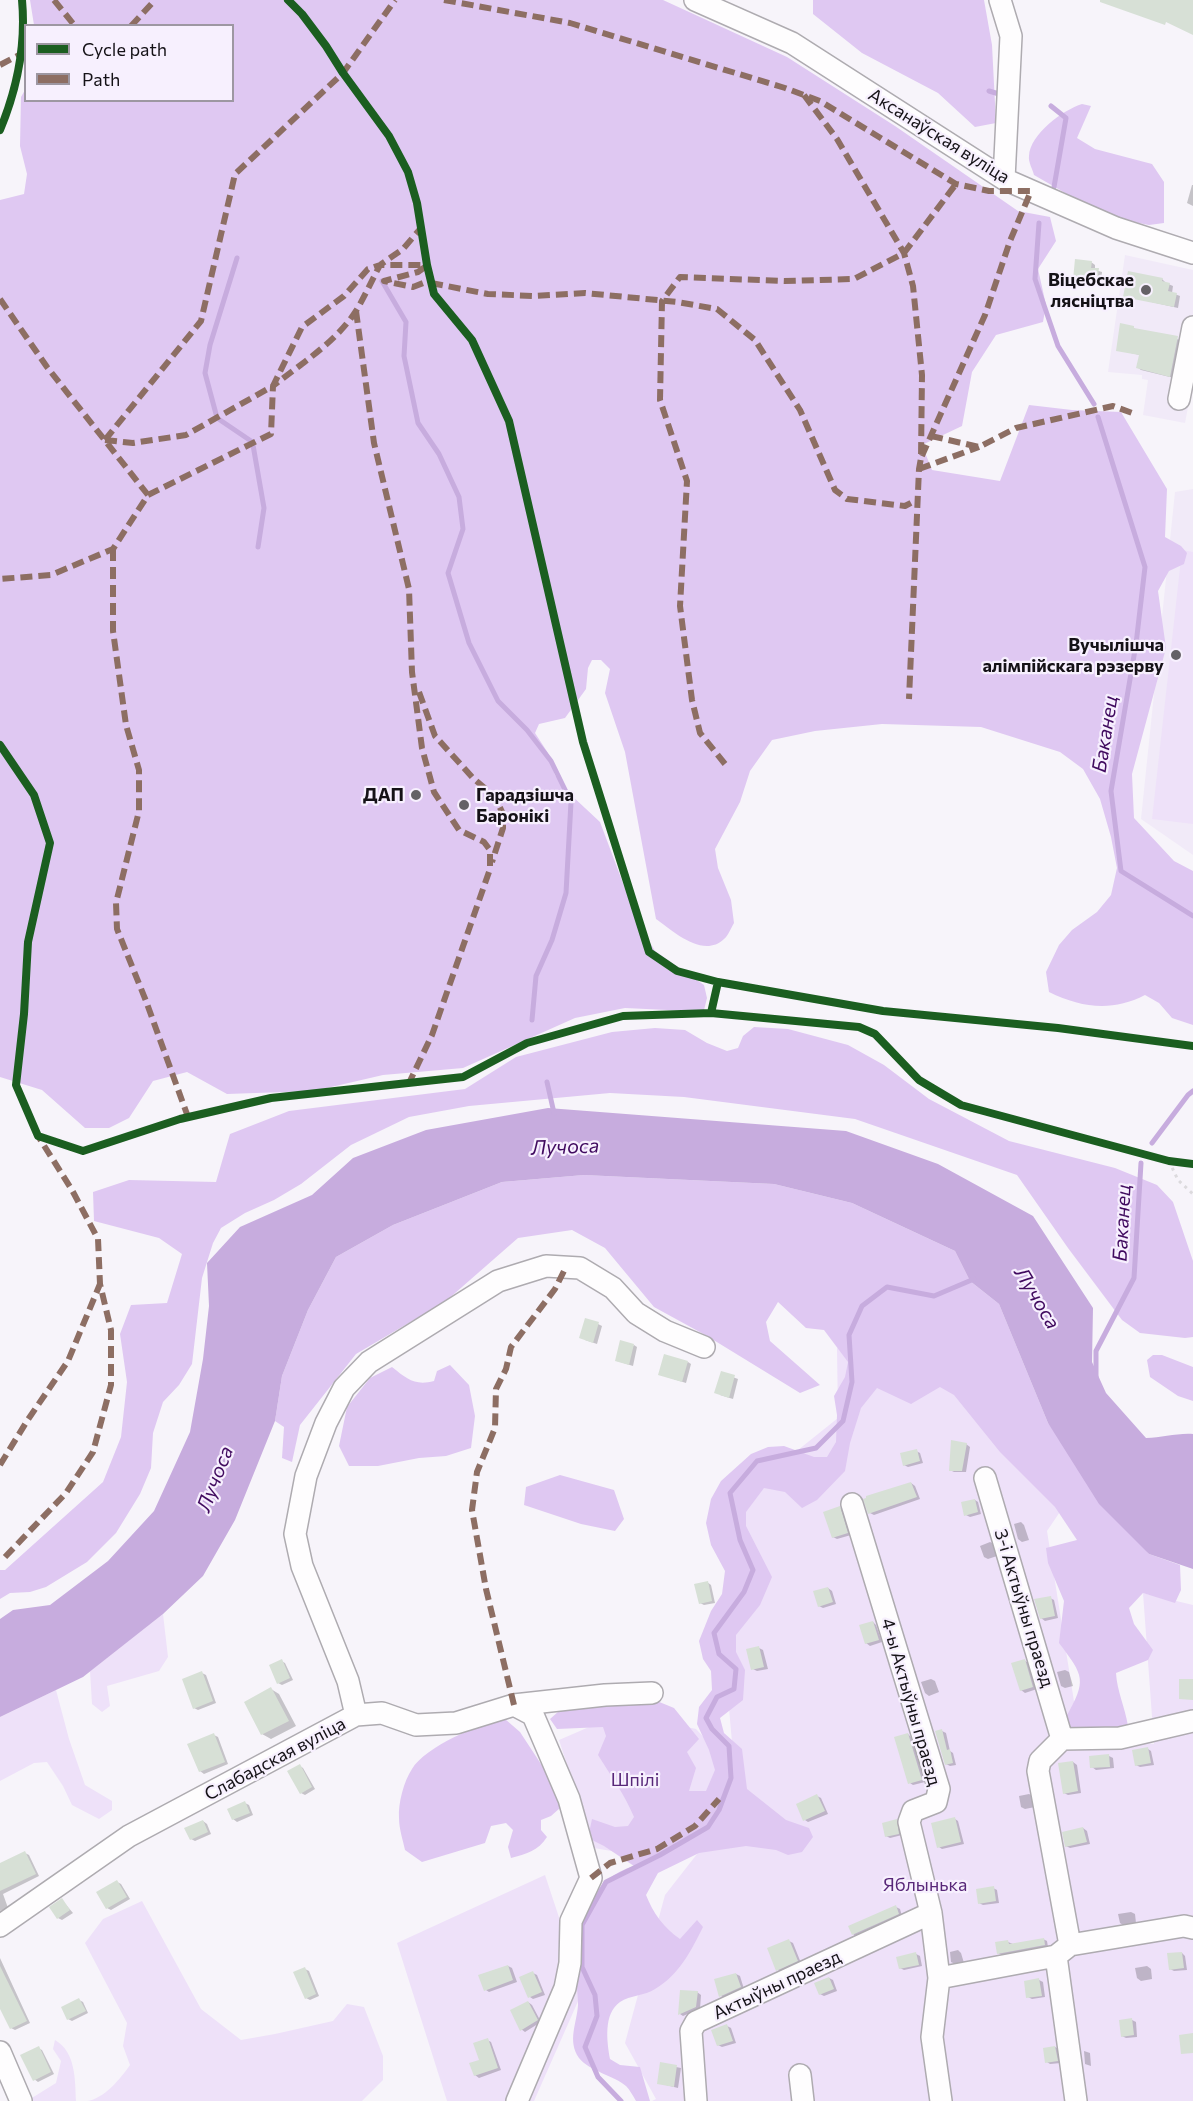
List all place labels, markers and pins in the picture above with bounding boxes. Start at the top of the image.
place label: Віцебскае лясніцтва [1048,269,1134,312]
marker: Віцебскае лясніцтва [1139,283,1153,297]
place label: Вучылішча алімпійскага рэзерву [982,634,1164,676]
marker: Вучылішча алімпійскага рэзерву [1169,648,1183,662]
place label: ДАП [363,784,404,806]
place label: Гарадзішча Баронікі [476,784,574,826]
marker: ДАП [409,788,423,802]
marker: Гарадзішча Баронікі [457,798,471,812]

